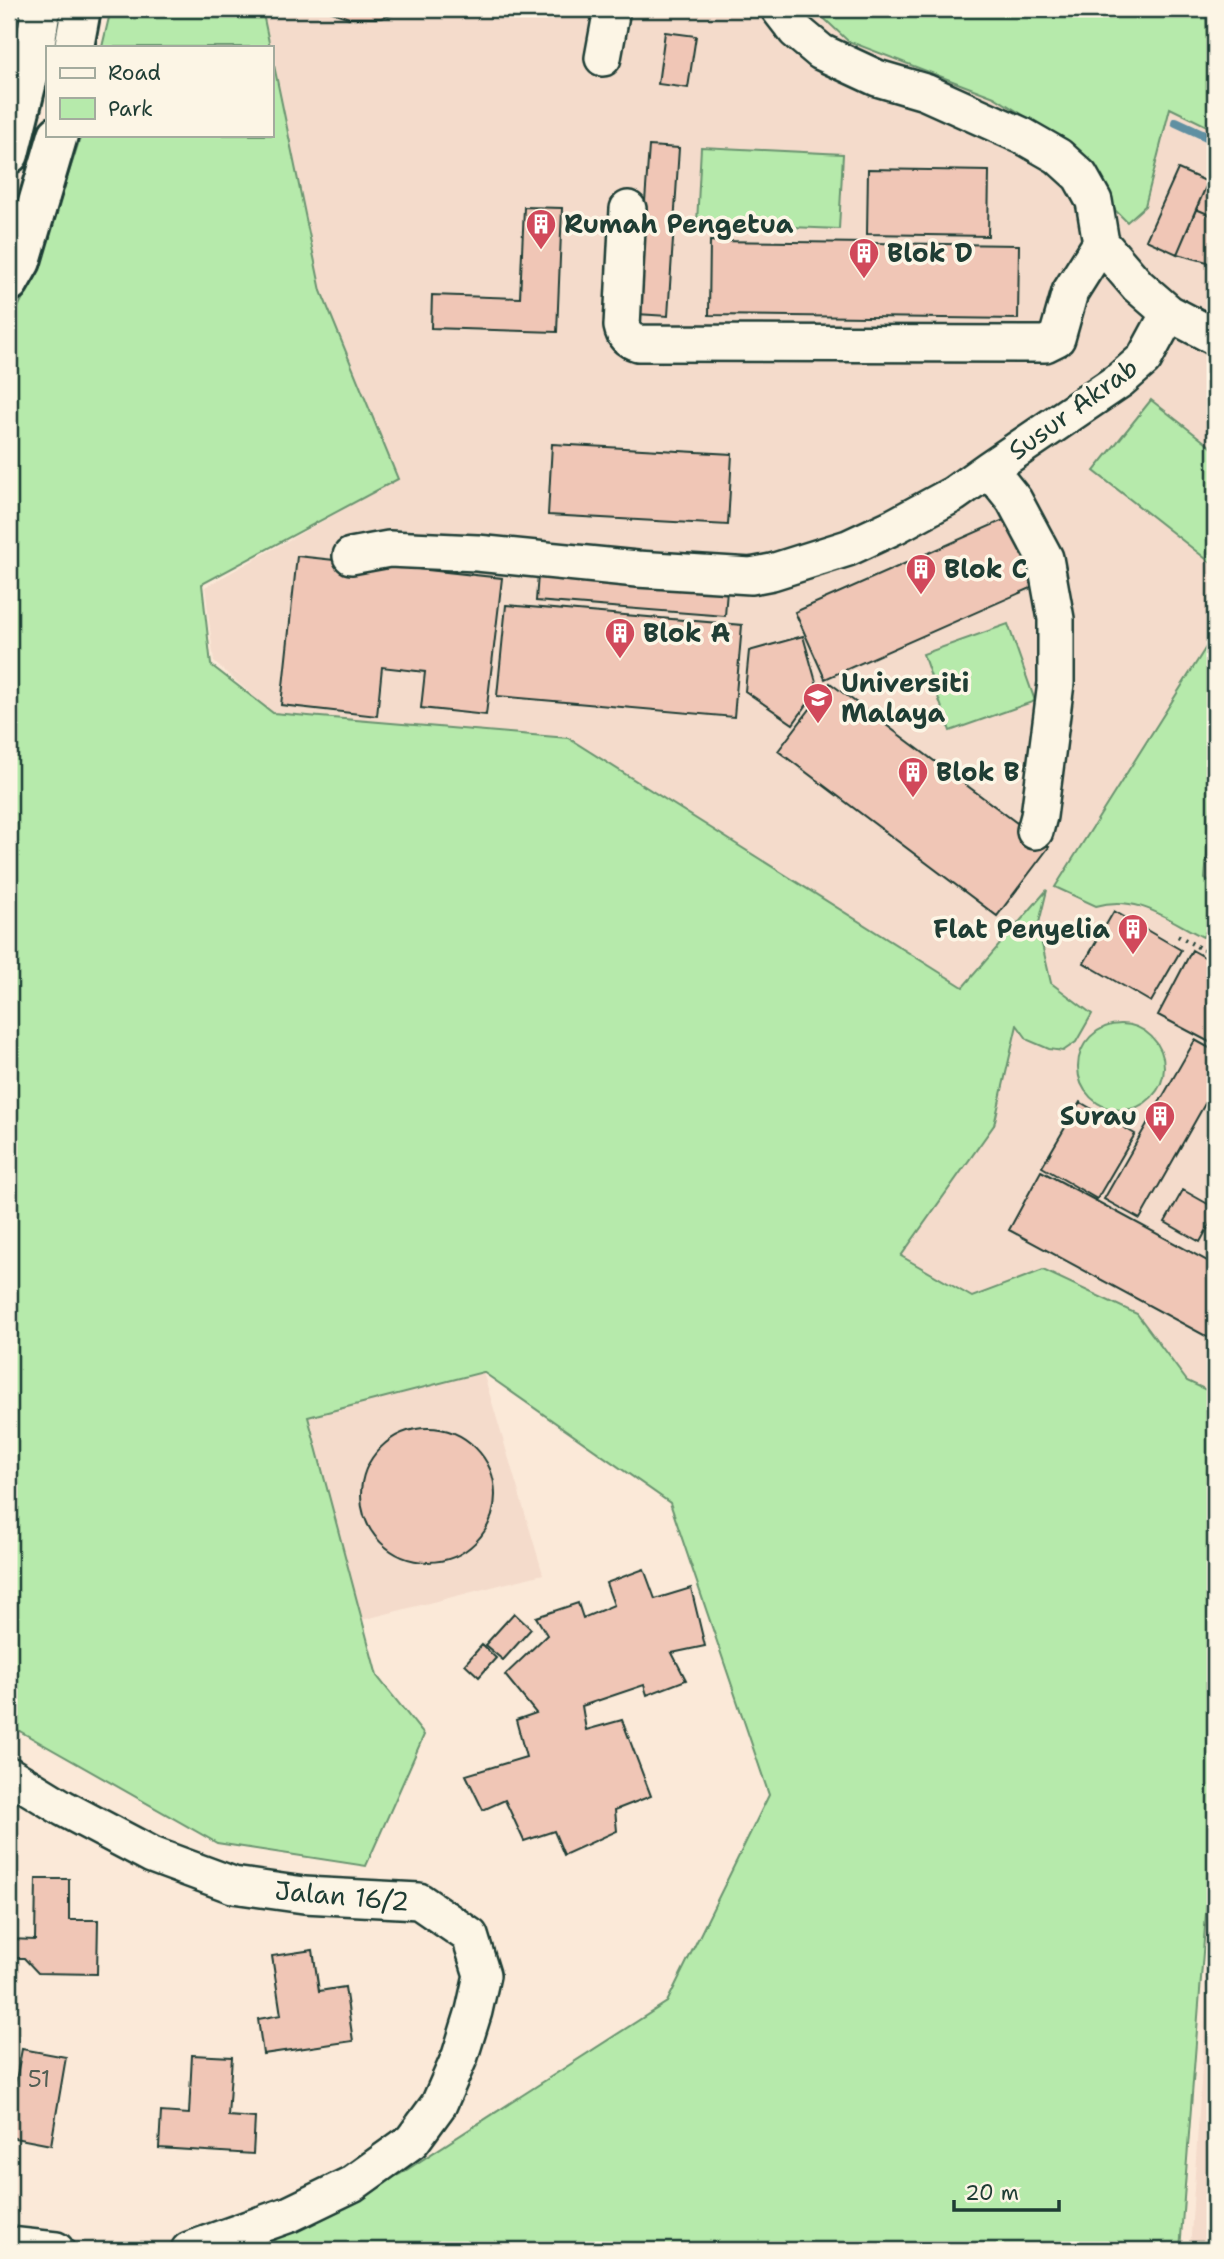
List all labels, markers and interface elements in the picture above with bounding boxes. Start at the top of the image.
legend [46,46,273,136]
text: Road [108,59,161,87]
text: Park [108,95,153,123]
place label: Rumah Pengetua [564,206,794,241]
building icon: Rumah Pengetua [524,207,558,251]
place label: Blok D [887,235,973,270]
building icon: Blok D [847,236,881,280]
street label: Susur Akrab [1001,350,1145,468]
place label: Blok C [944,551,1028,586]
building icon: Blok C [904,552,938,596]
place label: Blok A [643,615,731,650]
building icon: Blok A [603,616,637,660]
place label: Universiti Malaya [841,665,970,730]
school or university icon: Universiti Malaya [801,681,835,725]
place label: Blok B [936,754,1020,789]
building icon: Blok B [896,755,930,799]
place label: Flat Penyelia [933,911,1110,946]
building icon: Flat Penyelia [1116,912,1150,956]
place label: Surau [1060,1098,1137,1133]
building icon: Surau [1143,1099,1177,1143]
street label: Jalan 16/2 [273,1872,411,1919]
house number: 51 [28,2064,50,2094]
scale bar [954,2168,1060,2212]
text: 20 m [965,2179,1019,2207]

